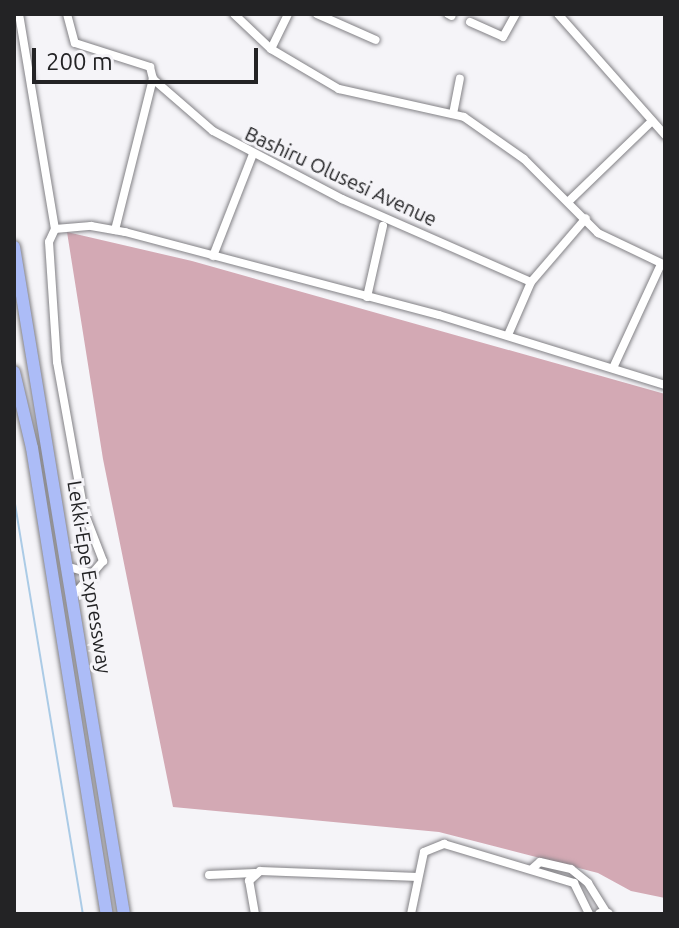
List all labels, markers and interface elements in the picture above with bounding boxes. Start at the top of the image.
scale bar [36,32,262,82]
text: 200 m [46,48,113,75]
street label: Bashiru Olusesi Avenue [241,121,441,231]
street label: Lekki-Epe Expressway [63,479,117,675]

